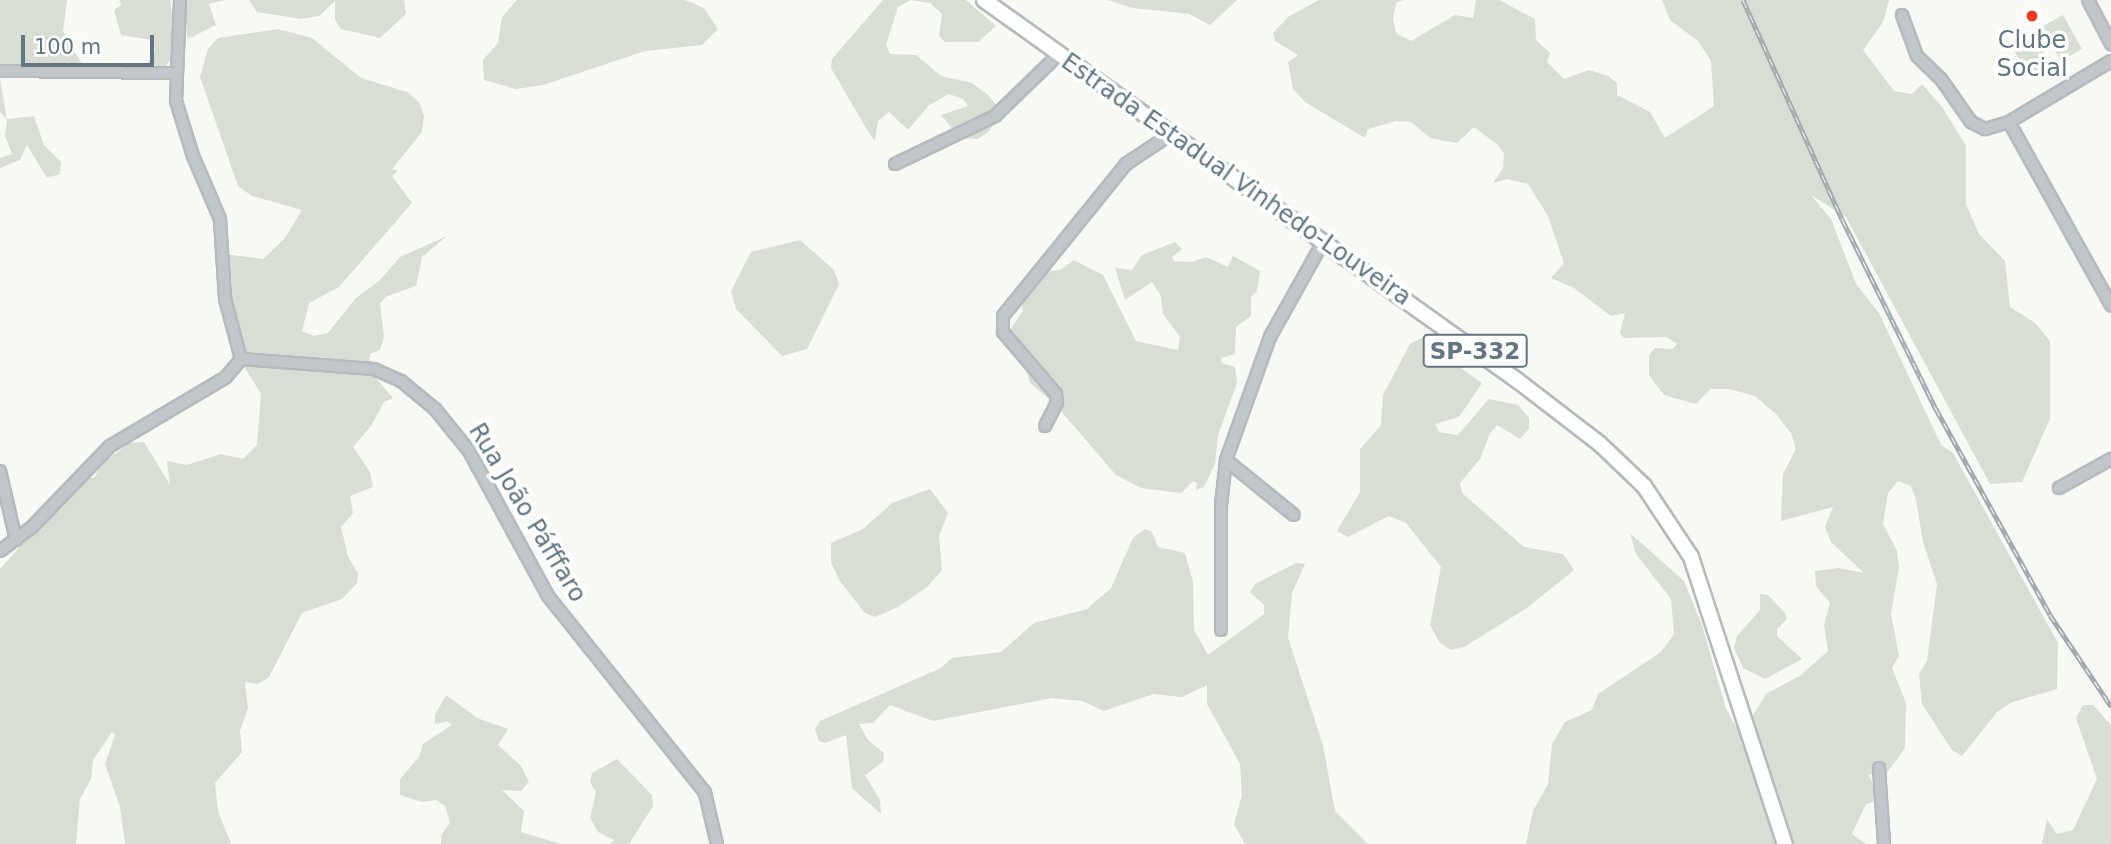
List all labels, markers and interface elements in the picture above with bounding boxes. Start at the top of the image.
marker: Clube Social [2024,8,2040,24]
scale bar [24,21,158,65]
place label: Clube Social [1996,27,2068,83]
text: 100 m [34,35,101,59]
street label: Estrada Estadual Vinhedo-Louveira [1056,48,1416,312]
road number: SP-332 [1422,332,1528,370]
street label: Rua João Páfffaro [462,418,592,608]

